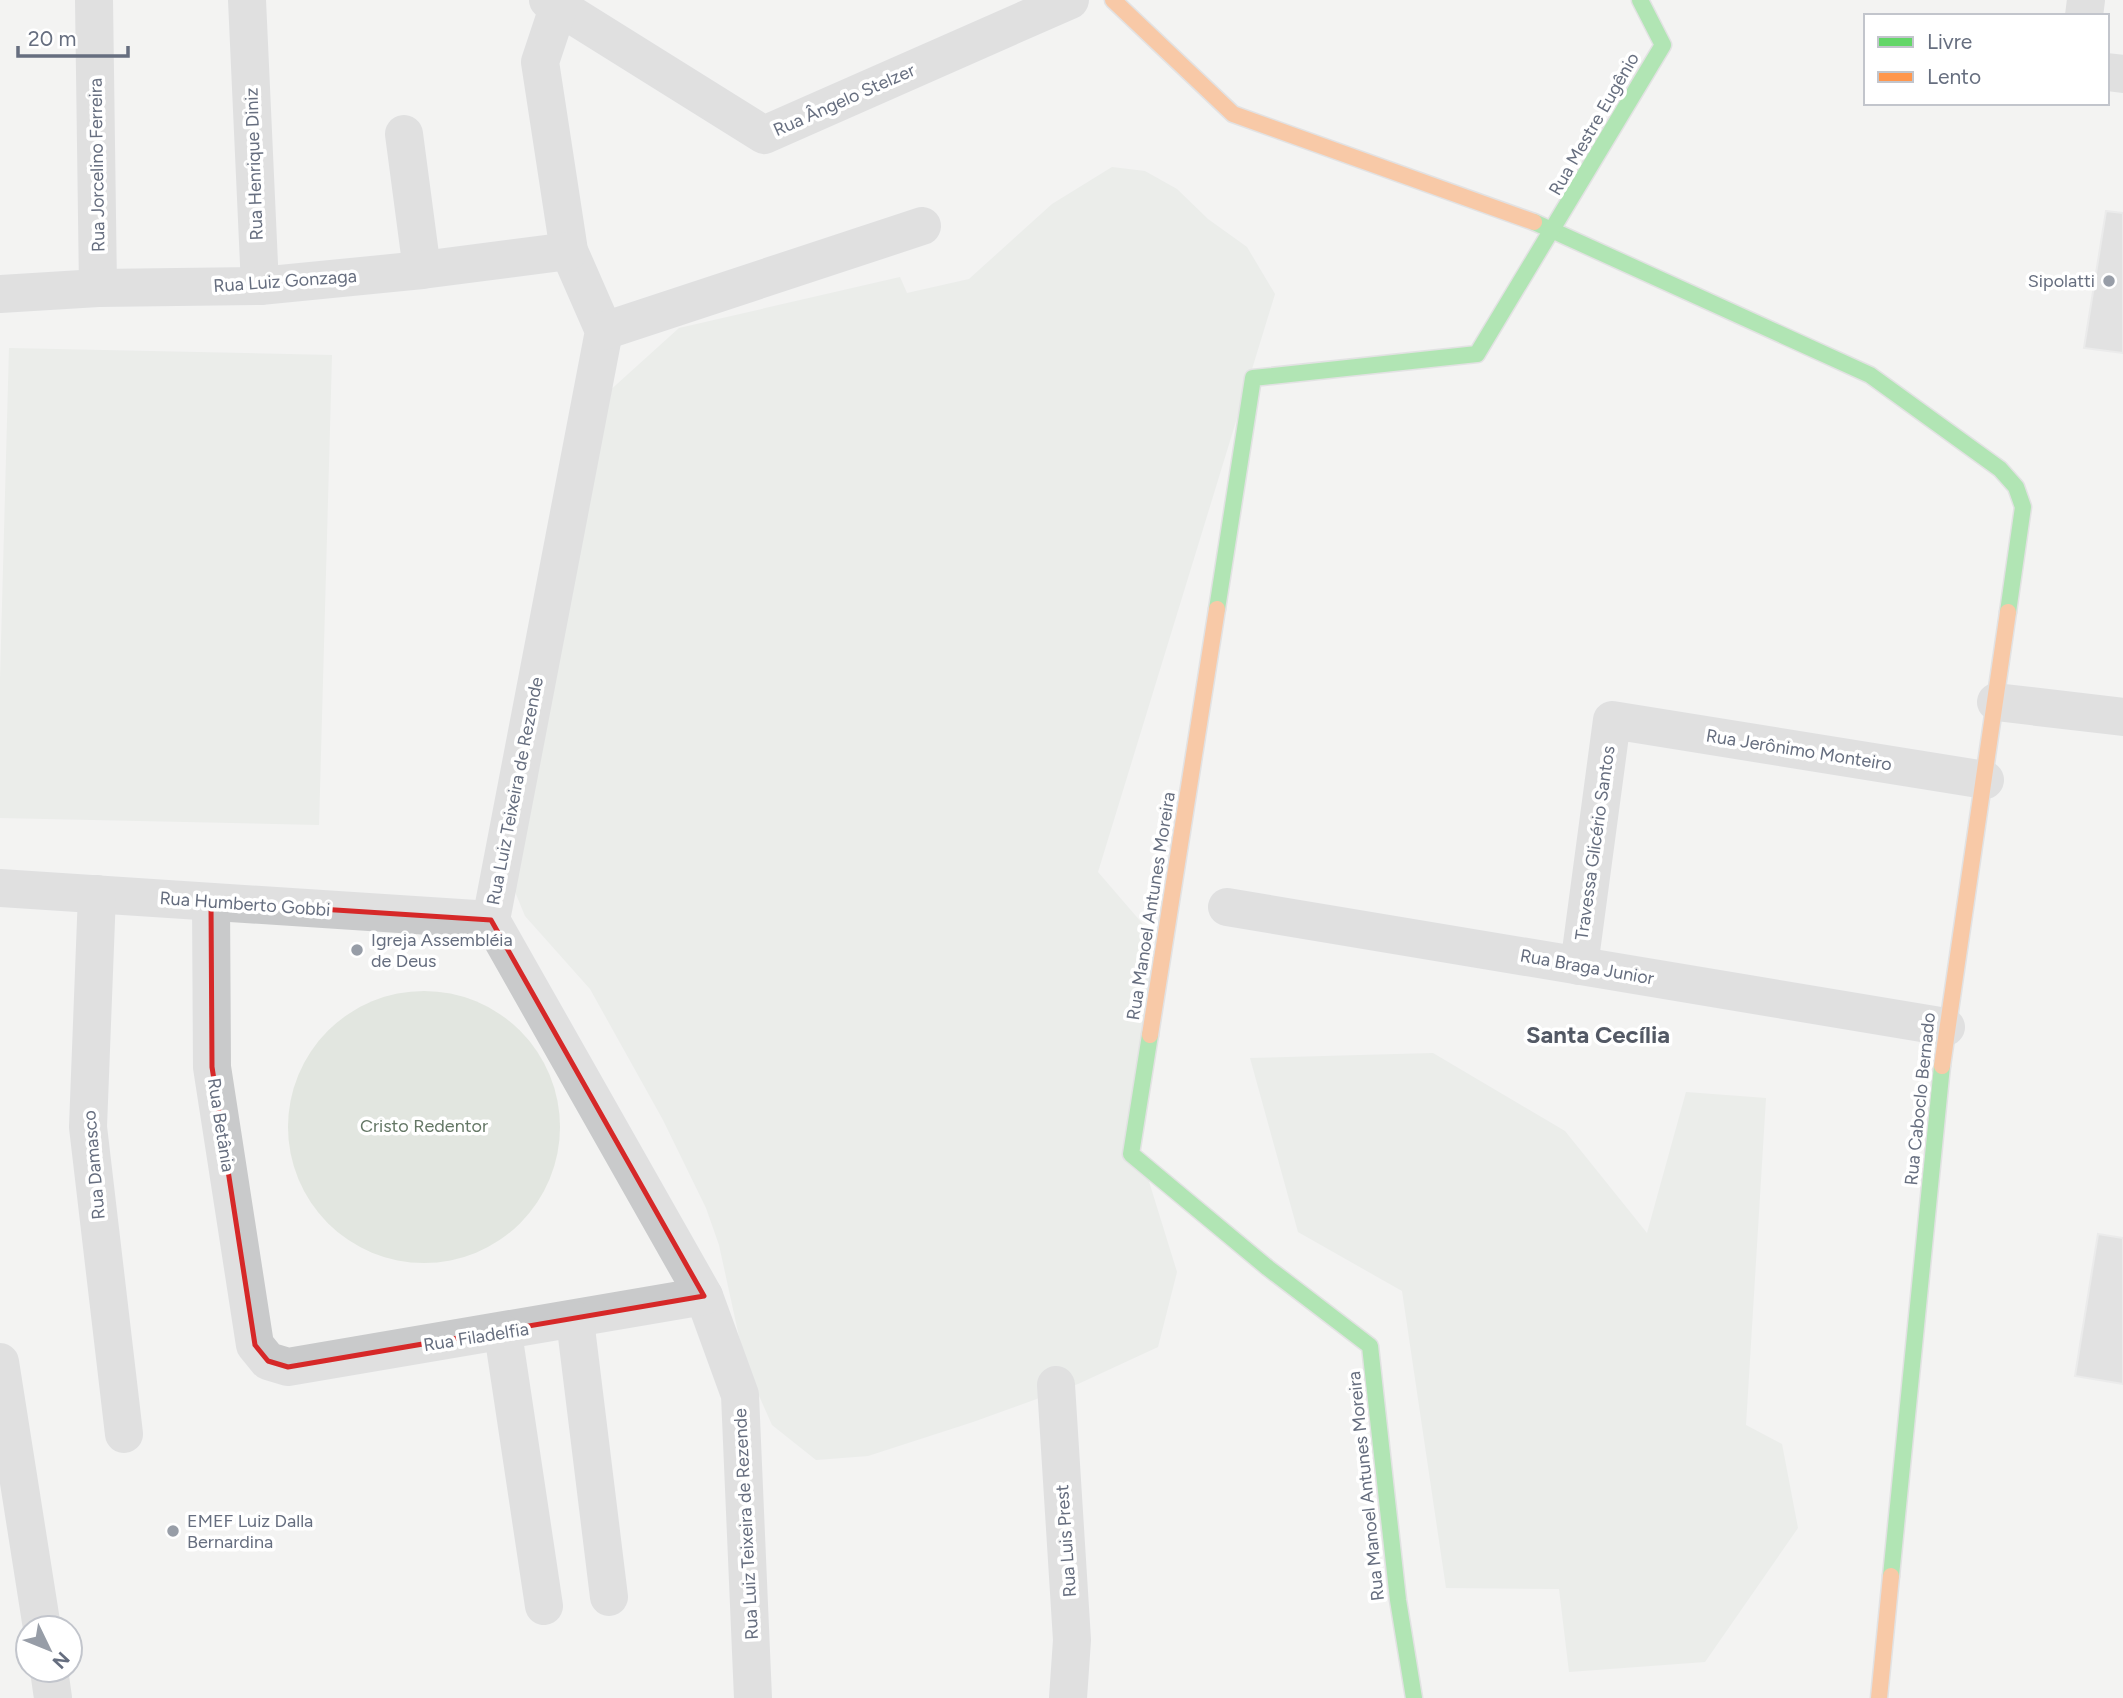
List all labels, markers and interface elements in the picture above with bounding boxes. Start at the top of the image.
scale bar [18,14,128,58]
legend [1864,14,2109,105]
text: 20 m [28,26,76,51]
text: Livre [1927,29,1972,54]
street label: Rua Mestre Eugênio [1544,49,1644,199]
street label: Rua Ângelo Stelzer [770,59,918,141]
text: Lento [1927,64,1981,89]
street label: Rua Jorcelino Ferreira [84,78,110,252]
street label: Rua Henrique Diniz [240,87,268,241]
street label: Rua Luiz Gonzaga [213,265,357,297]
place label: Sipolatti [2028,270,2095,292]
marker: Sipolatti [2101,273,2117,289]
street label: Rua Luiz Teixeira de Rezende [482,675,548,907]
street label: Rua Jerônimo Monteiro [1704,724,1894,776]
street label: Travessa Glicério Santos [1570,744,1620,942]
street label: Rua Manoel Antunes Moreira [1122,790,1180,1022]
street label: Rua Humberto Gobbi [159,887,331,921]
place label: Igreja Assembléia de Deus [371,929,513,972]
marker: Igreja Assembléia de Deus [349,942,365,958]
street label: Rua Braga Junior [1518,944,1656,990]
street label: Rua Caboclo Bernado [1900,1011,1940,1187]
district label: Santa Cecília [1526,1020,1670,1049]
street label: Rua Betânia [203,1076,239,1174]
street label: Rua Damasco [78,1109,110,1221]
park label: Cristo Redentor [360,1115,488,1137]
street label: Rua Filadelfia [422,1318,530,1356]
street label: Rua Manoel Antunes Moreira [1343,1370,1389,1602]
street label: Rua Luiz Teixeira de Rezende [729,1408,763,1640]
street label: Rua Luis Prest [1051,1484,1081,1598]
place label: EMEF Luiz Dalla Bernardina [187,1510,313,1553]
marker: EMEF Luiz Dalla Bernardina [165,1523,181,1539]
north arrow [14,1614,84,1684]
text: N [48,1647,74,1673]

